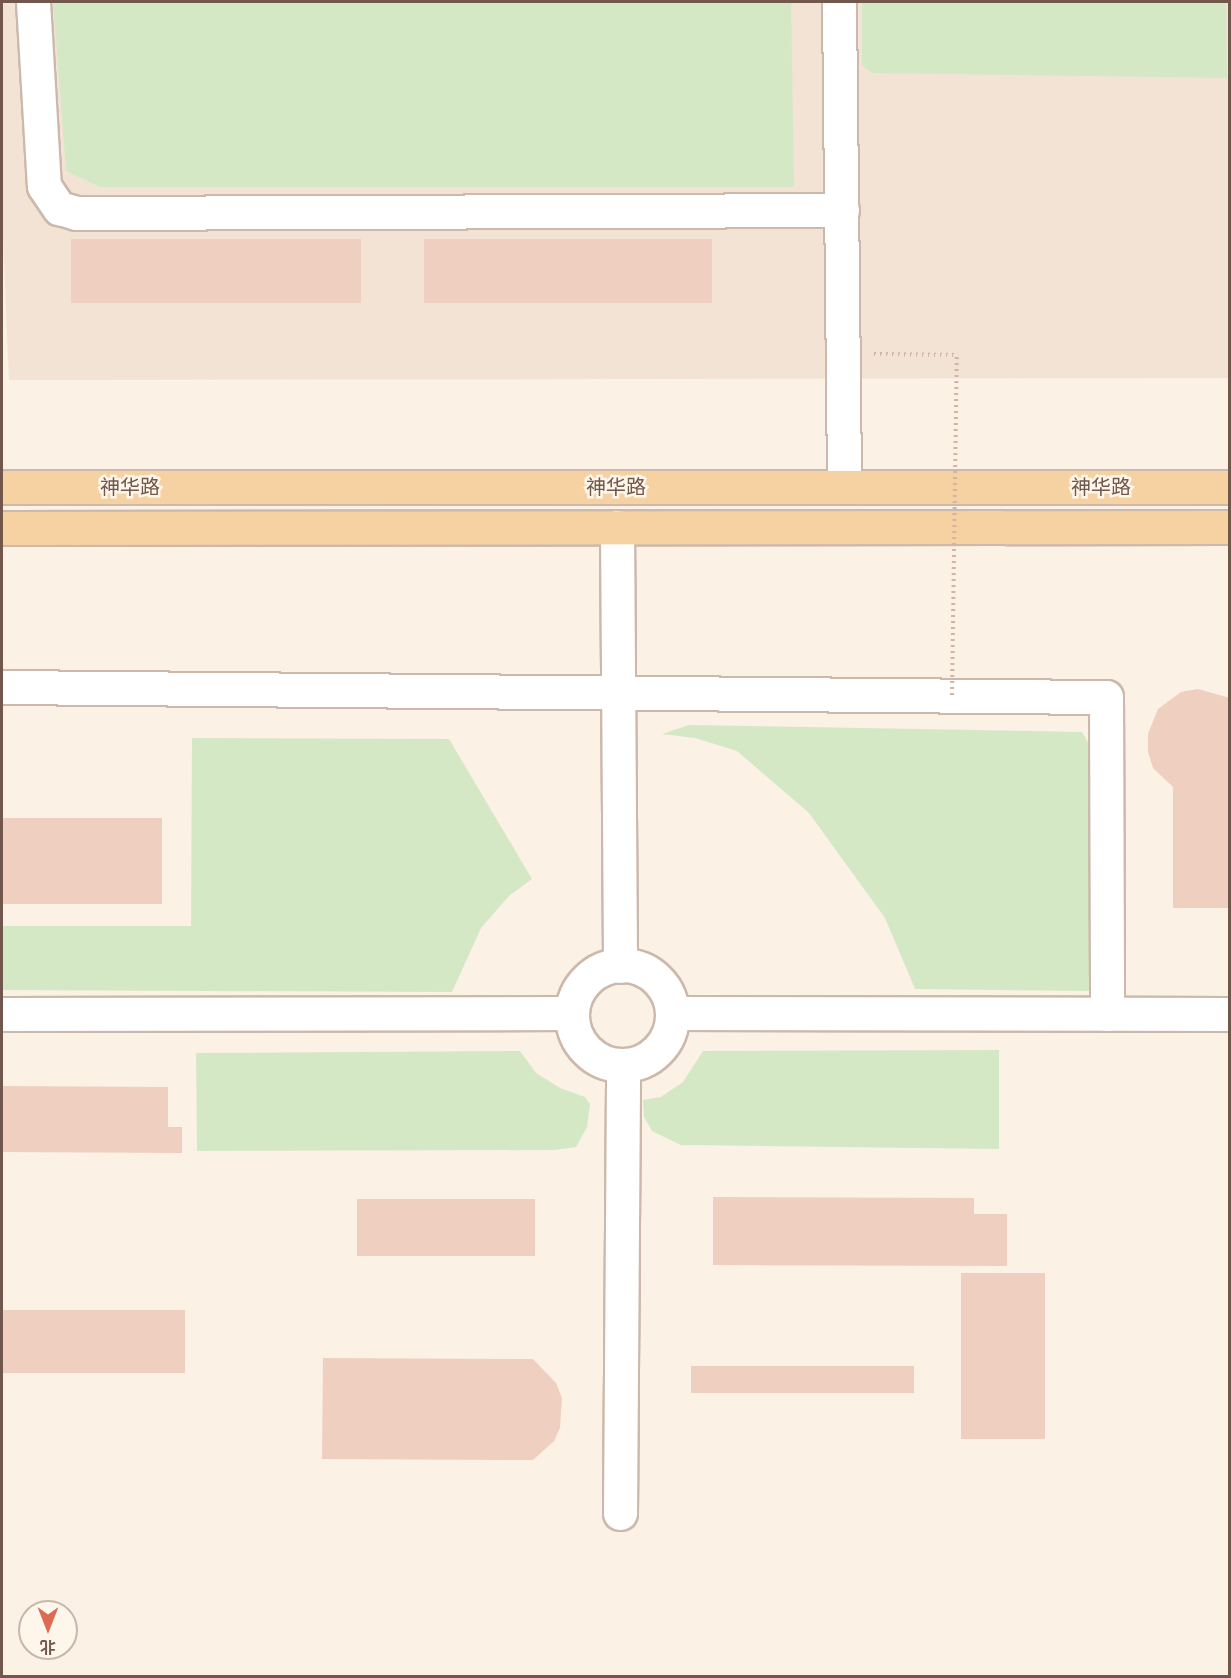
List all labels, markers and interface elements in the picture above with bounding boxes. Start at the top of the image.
street label: 神华路 [100,475,160,499]
street label: 神华路 [586,475,646,499]
street label: 神华路 [1071,475,1131,499]
north arrow [18,1600,78,1660]
text: 北 [40,1637,56,1656]

